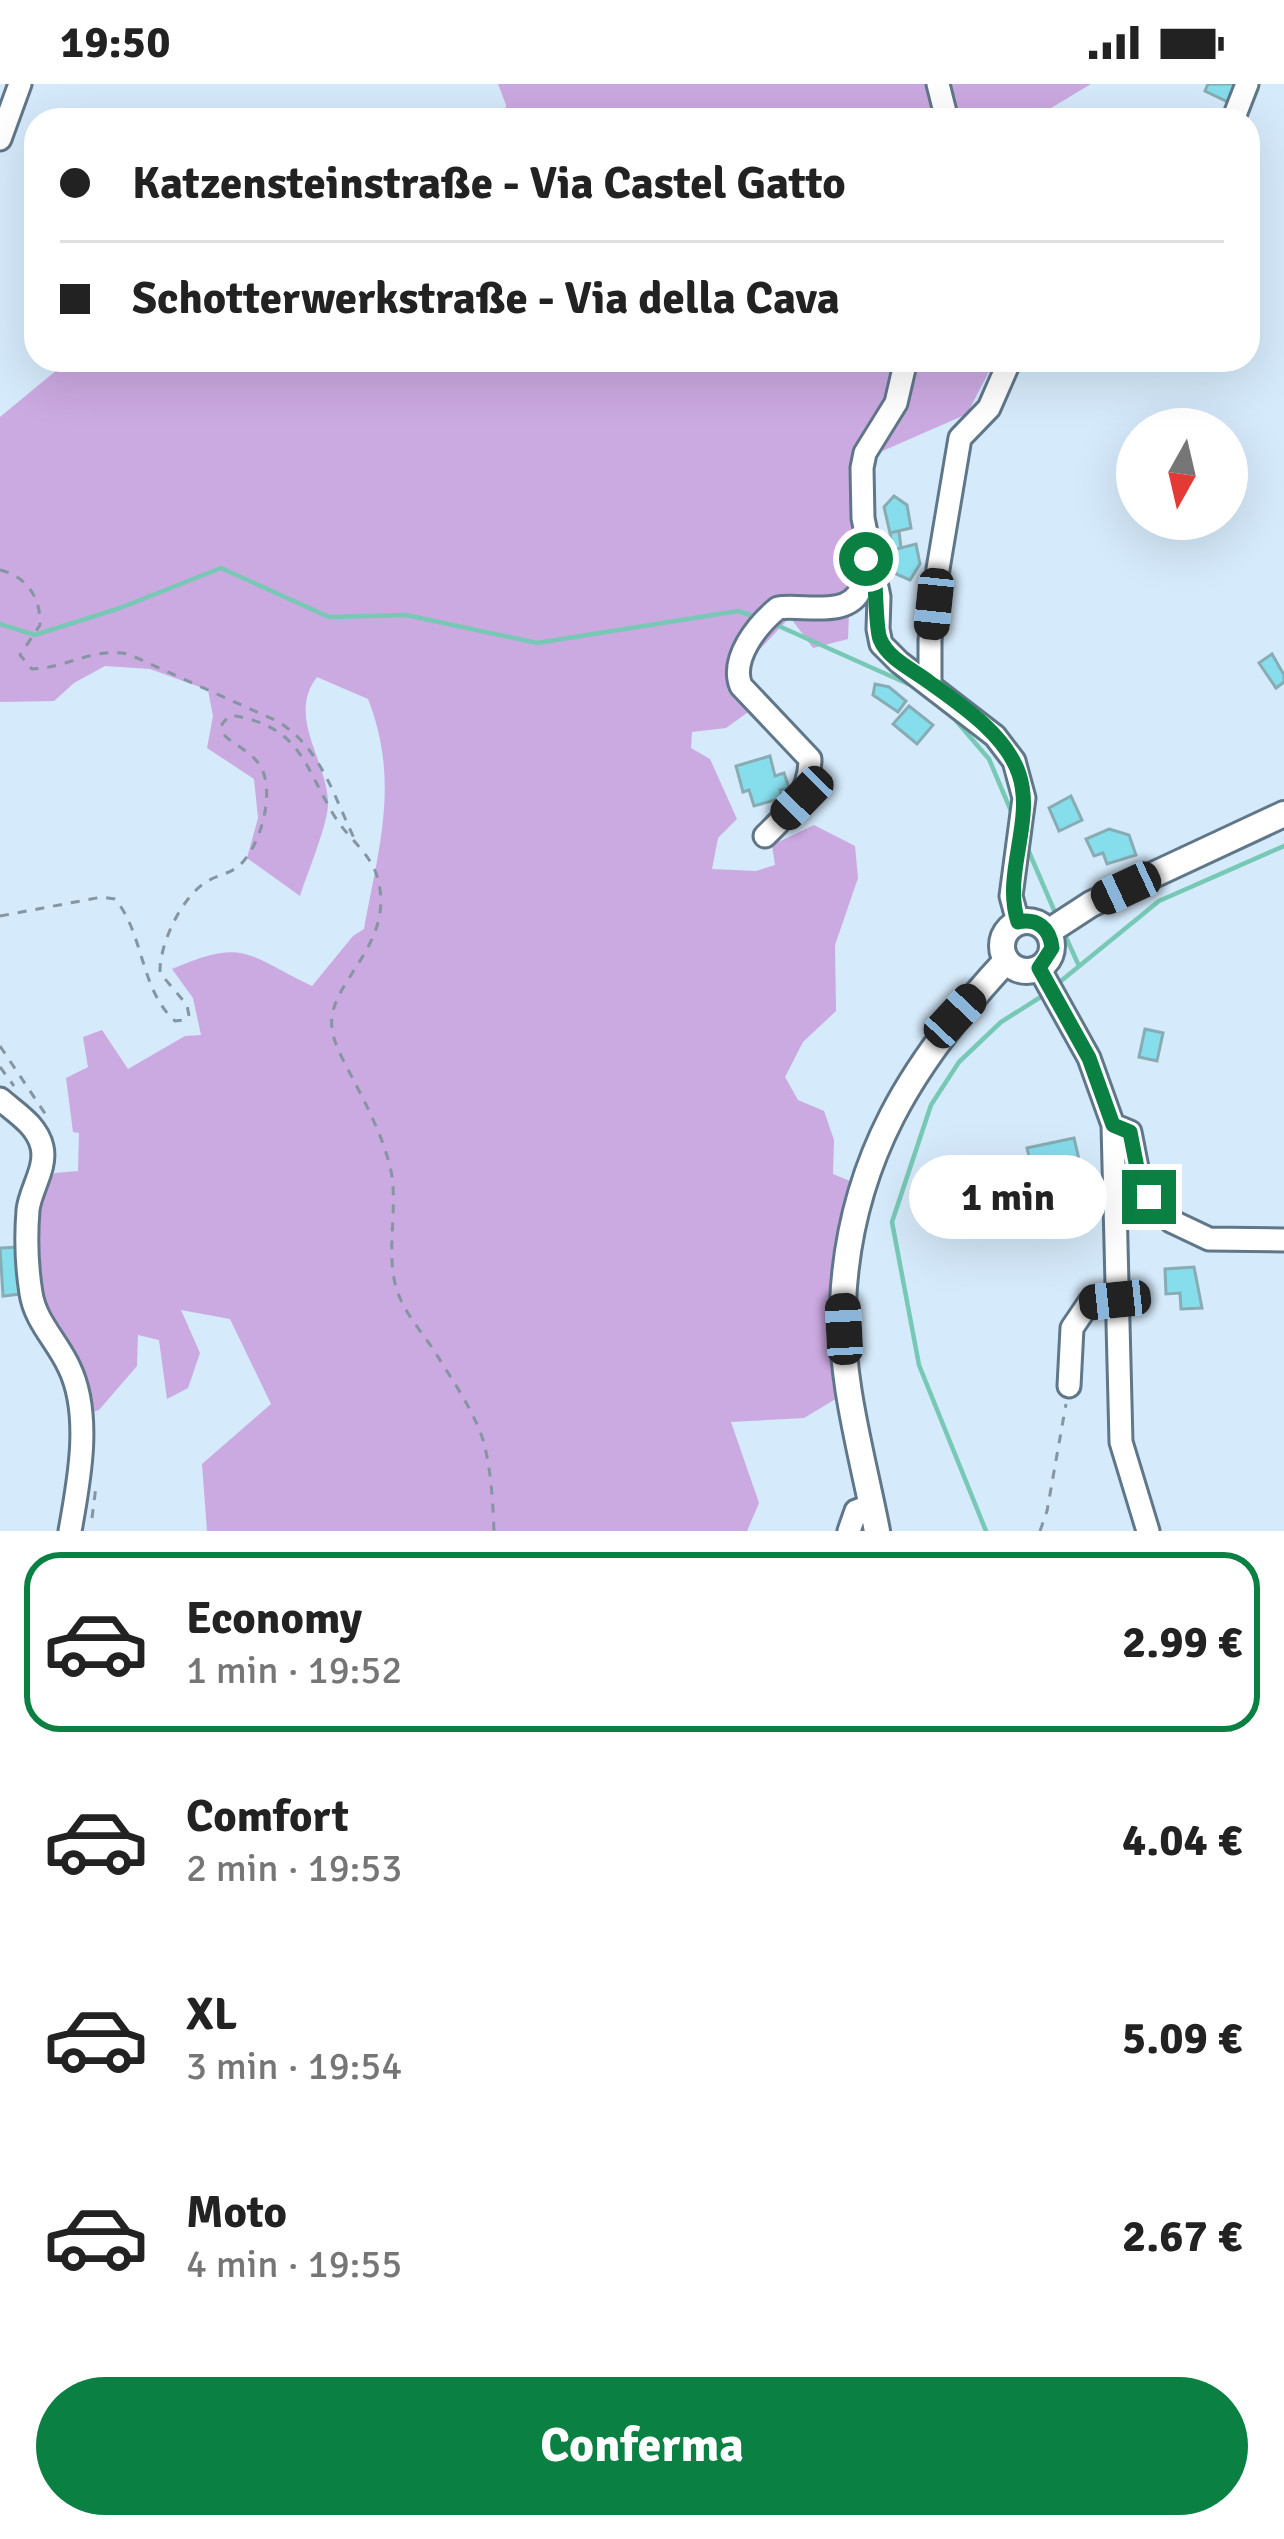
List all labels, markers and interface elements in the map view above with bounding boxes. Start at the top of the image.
text: 19:50 [60,15,170,70]
text: Katzensteinstraße - Via Castel Gatto [132,156,846,211]
text: Schotterwerkstraße - Via della Cava [132,271,840,326]
north arrow [1116,408,1248,540]
map controls [1116,408,1248,540]
route start [839,532,893,586]
car [912,566,956,642]
car [764,760,840,836]
car [1086,856,1166,920]
car [917,977,993,1055]
callout: 1 min [909,1155,1107,1239]
route end [1122,1170,1176,1224]
text: 1 min [961,1173,1055,1221]
car [1077,1278,1153,1322]
car [824,1292,864,1366]
icon: car [42,1588,150,1696]
text: Economy [186,1591,362,1646]
text: 2.99 € [1122,1615,1242,1670]
text: 1 min · 19:52 [186,1646,402,1694]
icon: car [42,1786,150,1894]
text: Comfort [186,1789,349,1844]
text: 4.04 € [1122,1813,1242,1868]
text: 2 min · 19:53 [186,1844,402,1892]
icon: car [42,1984,150,2092]
text: XL [186,1987,237,2042]
text: 5.09 € [1122,2011,1242,2066]
text: 3 min · 19:54 [186,2042,402,2090]
icon: car [42,2182,150,2290]
text: Moto [186,2185,287,2240]
text: 2.67 € [1122,2209,1242,2264]
text: 4 min · 19:55 [186,2240,402,2288]
button: Conferma [36,2377,1248,2515]

